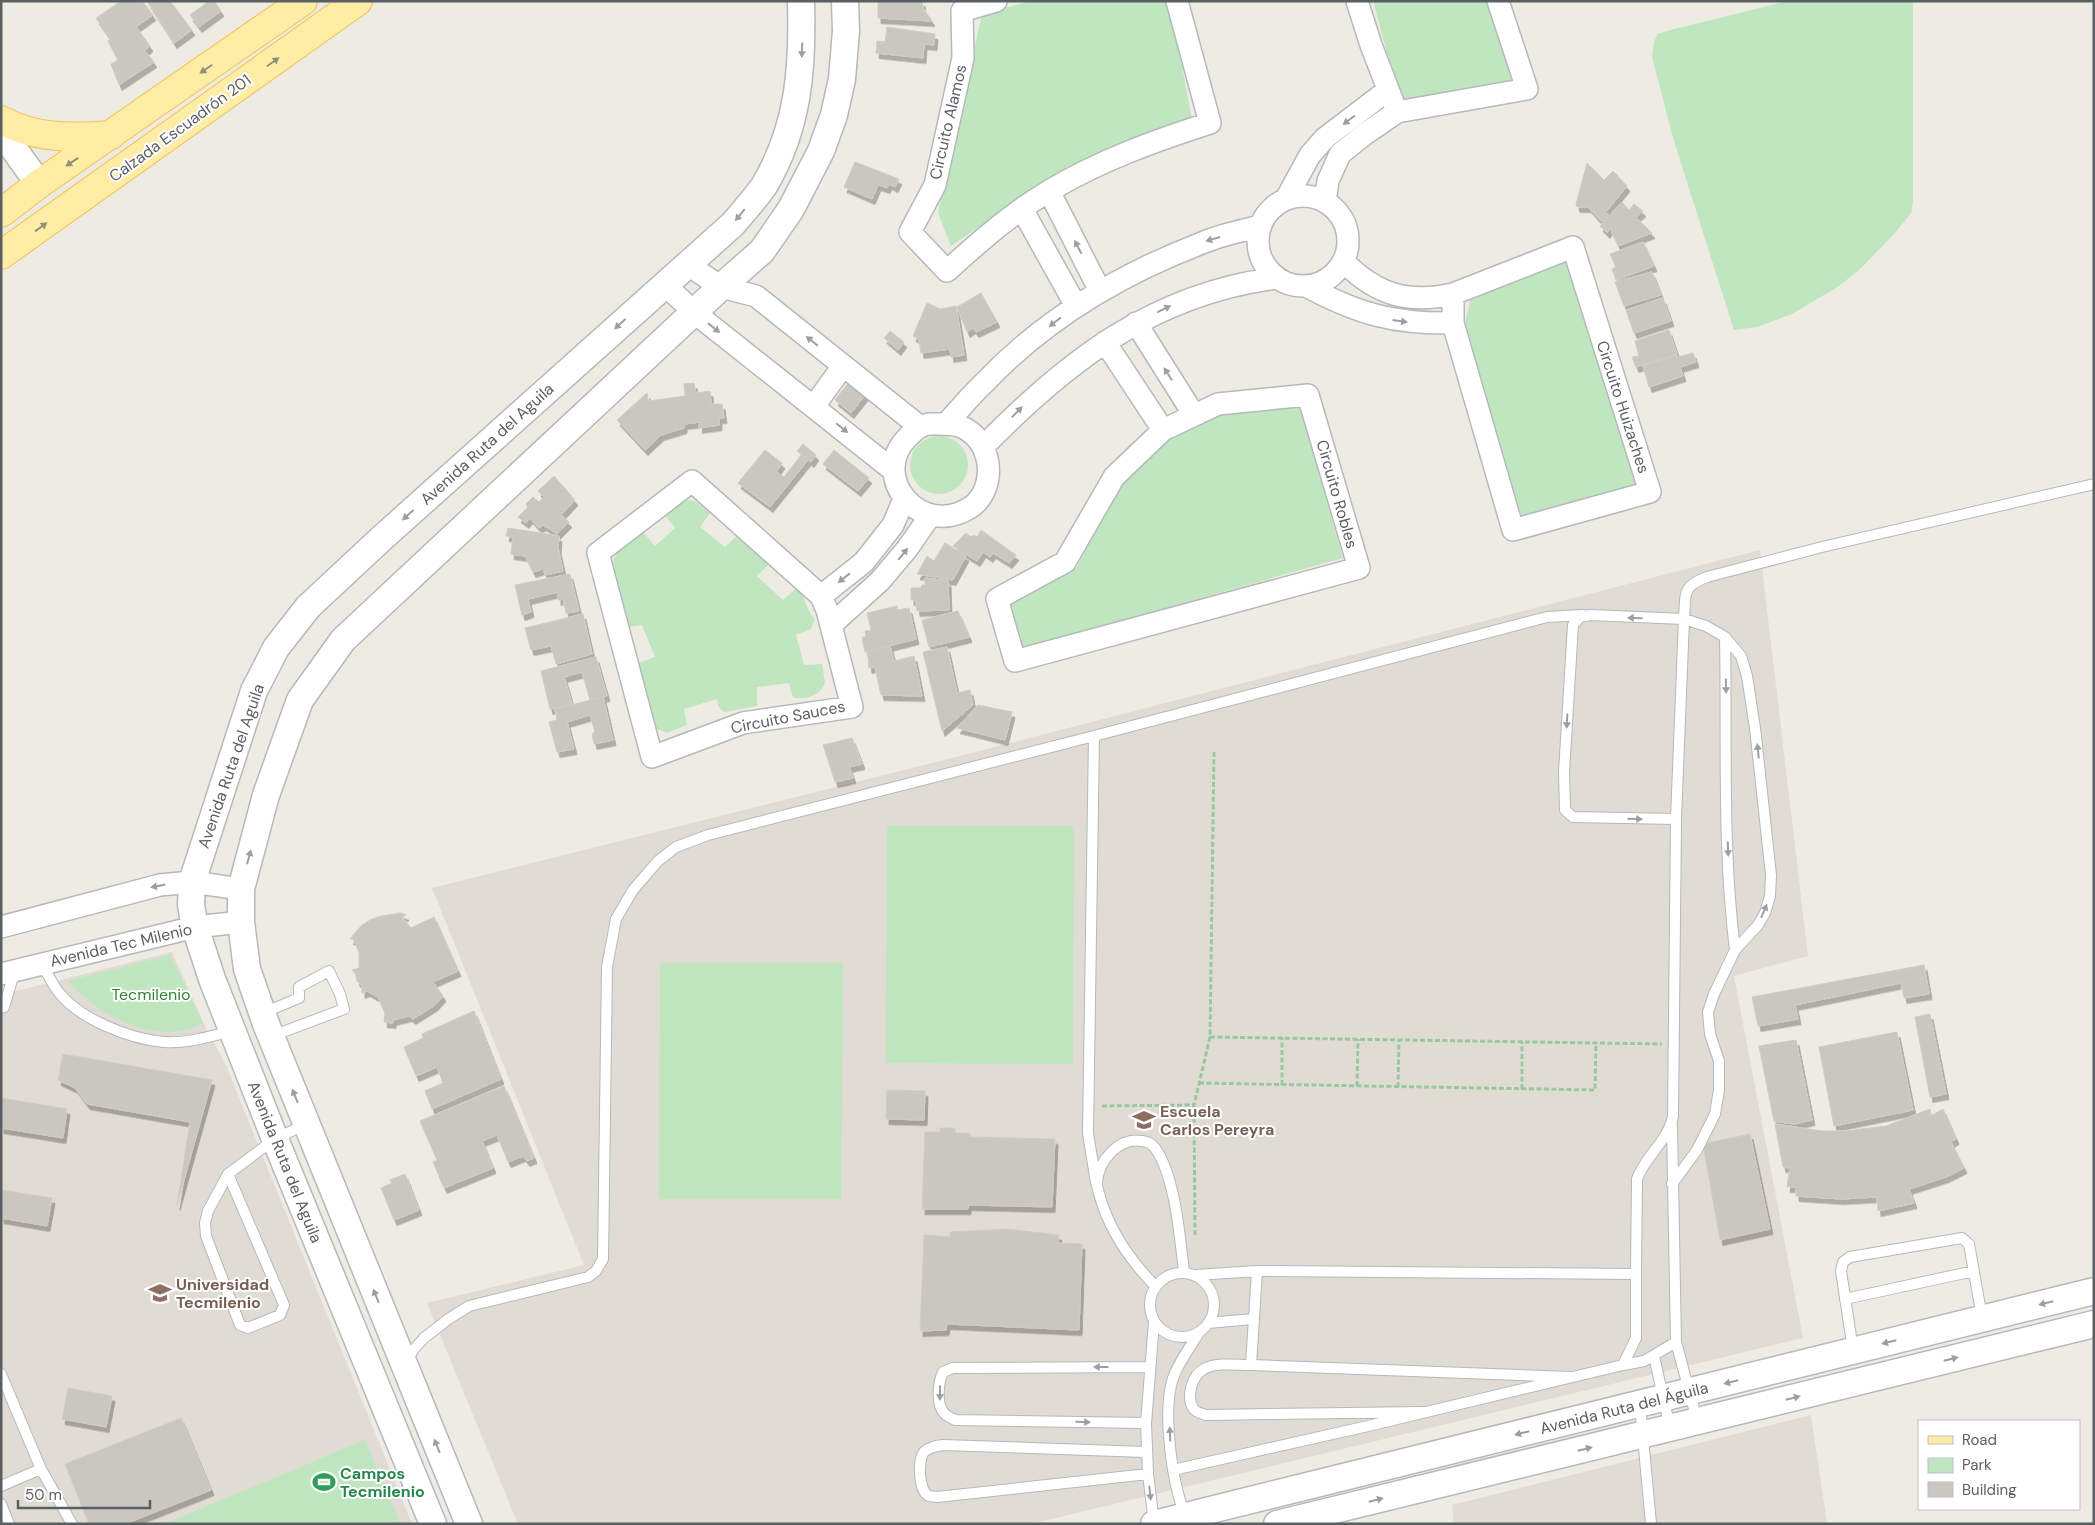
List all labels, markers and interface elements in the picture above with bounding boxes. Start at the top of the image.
one-way arrow [797,42,805,58]
one-way arrow [266,57,280,67]
street label: Circuito Alamos [925,62,971,182]
one-way arrow [199,64,213,74]
street label: Calzada Escuadrón 201 [105,69,255,187]
one-way arrow [1342,115,1356,125]
one-way arrow [66,157,79,166]
one-way arrow [735,208,746,221]
one-way arrow [34,222,48,232]
one-way arrow [1206,235,1221,243]
one-way arrow [1074,240,1082,255]
one-way arrow [1157,305,1171,313]
one-way arrow [1048,317,1062,327]
one-way arrow [1393,317,1409,325]
one-way arrow [615,318,627,330]
one-way arrow [707,322,720,333]
one-way arrow [806,336,819,347]
street label: Circuito Huizaches [1592,338,1654,476]
one-way arrow [1163,367,1173,381]
street label: Avenida Ruta del Aguila [416,378,558,510]
one-way arrow [1011,406,1023,418]
one-way arrow [835,423,848,434]
street label: Circuito Robles [1311,437,1363,551]
one-way arrow [403,509,415,521]
one-way arrow [897,548,908,561]
one-way arrow [838,573,851,584]
one-way arrow [1627,613,1643,621]
one-way arrow [1722,678,1730,694]
street label: Avenida Ruta del Aguila [193,681,269,851]
street label: Circuito Sauces [729,696,847,738]
one-way arrow [1562,713,1570,729]
one-way arrow [1754,742,1762,758]
one-way arrow [1627,815,1643,823]
one-way arrow [1724,841,1732,857]
one-way arrow [246,849,254,864]
one-way arrow [149,883,165,891]
one-way arrow [1761,904,1769,918]
street label: Avenida Tec Milenio [48,918,194,972]
park label: Tecmilenio [111,984,191,1005]
street label: Avenida Ruta del Aguila [243,1078,327,1246]
one-way arrow [291,1089,298,1104]
place label: Escuela Carlos Pereyra [1160,1101,1274,1140]
school or university icon: Escuela Carlos Pereyra [1131,1107,1157,1133]
place label: Universidad Tecmilenio [176,1274,269,1313]
school or university icon: Universidad Tecmilenio [147,1280,173,1306]
one-way arrow [372,1288,379,1303]
one-way arrow [2039,1299,2054,1307]
one-way arrow [1881,1338,1896,1346]
one-way arrow [1944,1355,1959,1363]
one-way arrow [1093,1363,1109,1371]
street label: Avenida Ruta del Águila [1538,1377,1710,1439]
one-way arrow [1724,1378,1739,1386]
one-way arrow [936,1385,944,1401]
one-way arrow [1786,1394,1801,1402]
one-way arrow [1075,1418,1091,1426]
legend [1918,1420,2080,1510]
one-way arrow [1165,1426,1173,1442]
one-way arrow [1515,1429,1530,1437]
text: Road [1962,1430,1997,1450]
one-way arrow [433,1439,441,1453]
one-way arrow [1577,1445,1592,1453]
text: Park [1962,1455,1992,1475]
place label: Campos Tecmilenio [340,1463,425,1502]
sports icon: Campos Tecmilenio [311,1469,337,1495]
scale bar [18,1478,150,1510]
text: Building [1962,1480,2017,1500]
text: 50 m [25,1485,62,1505]
one-way arrow [1146,1485,1154,1501]
one-way arrow [1368,1496,1383,1504]

